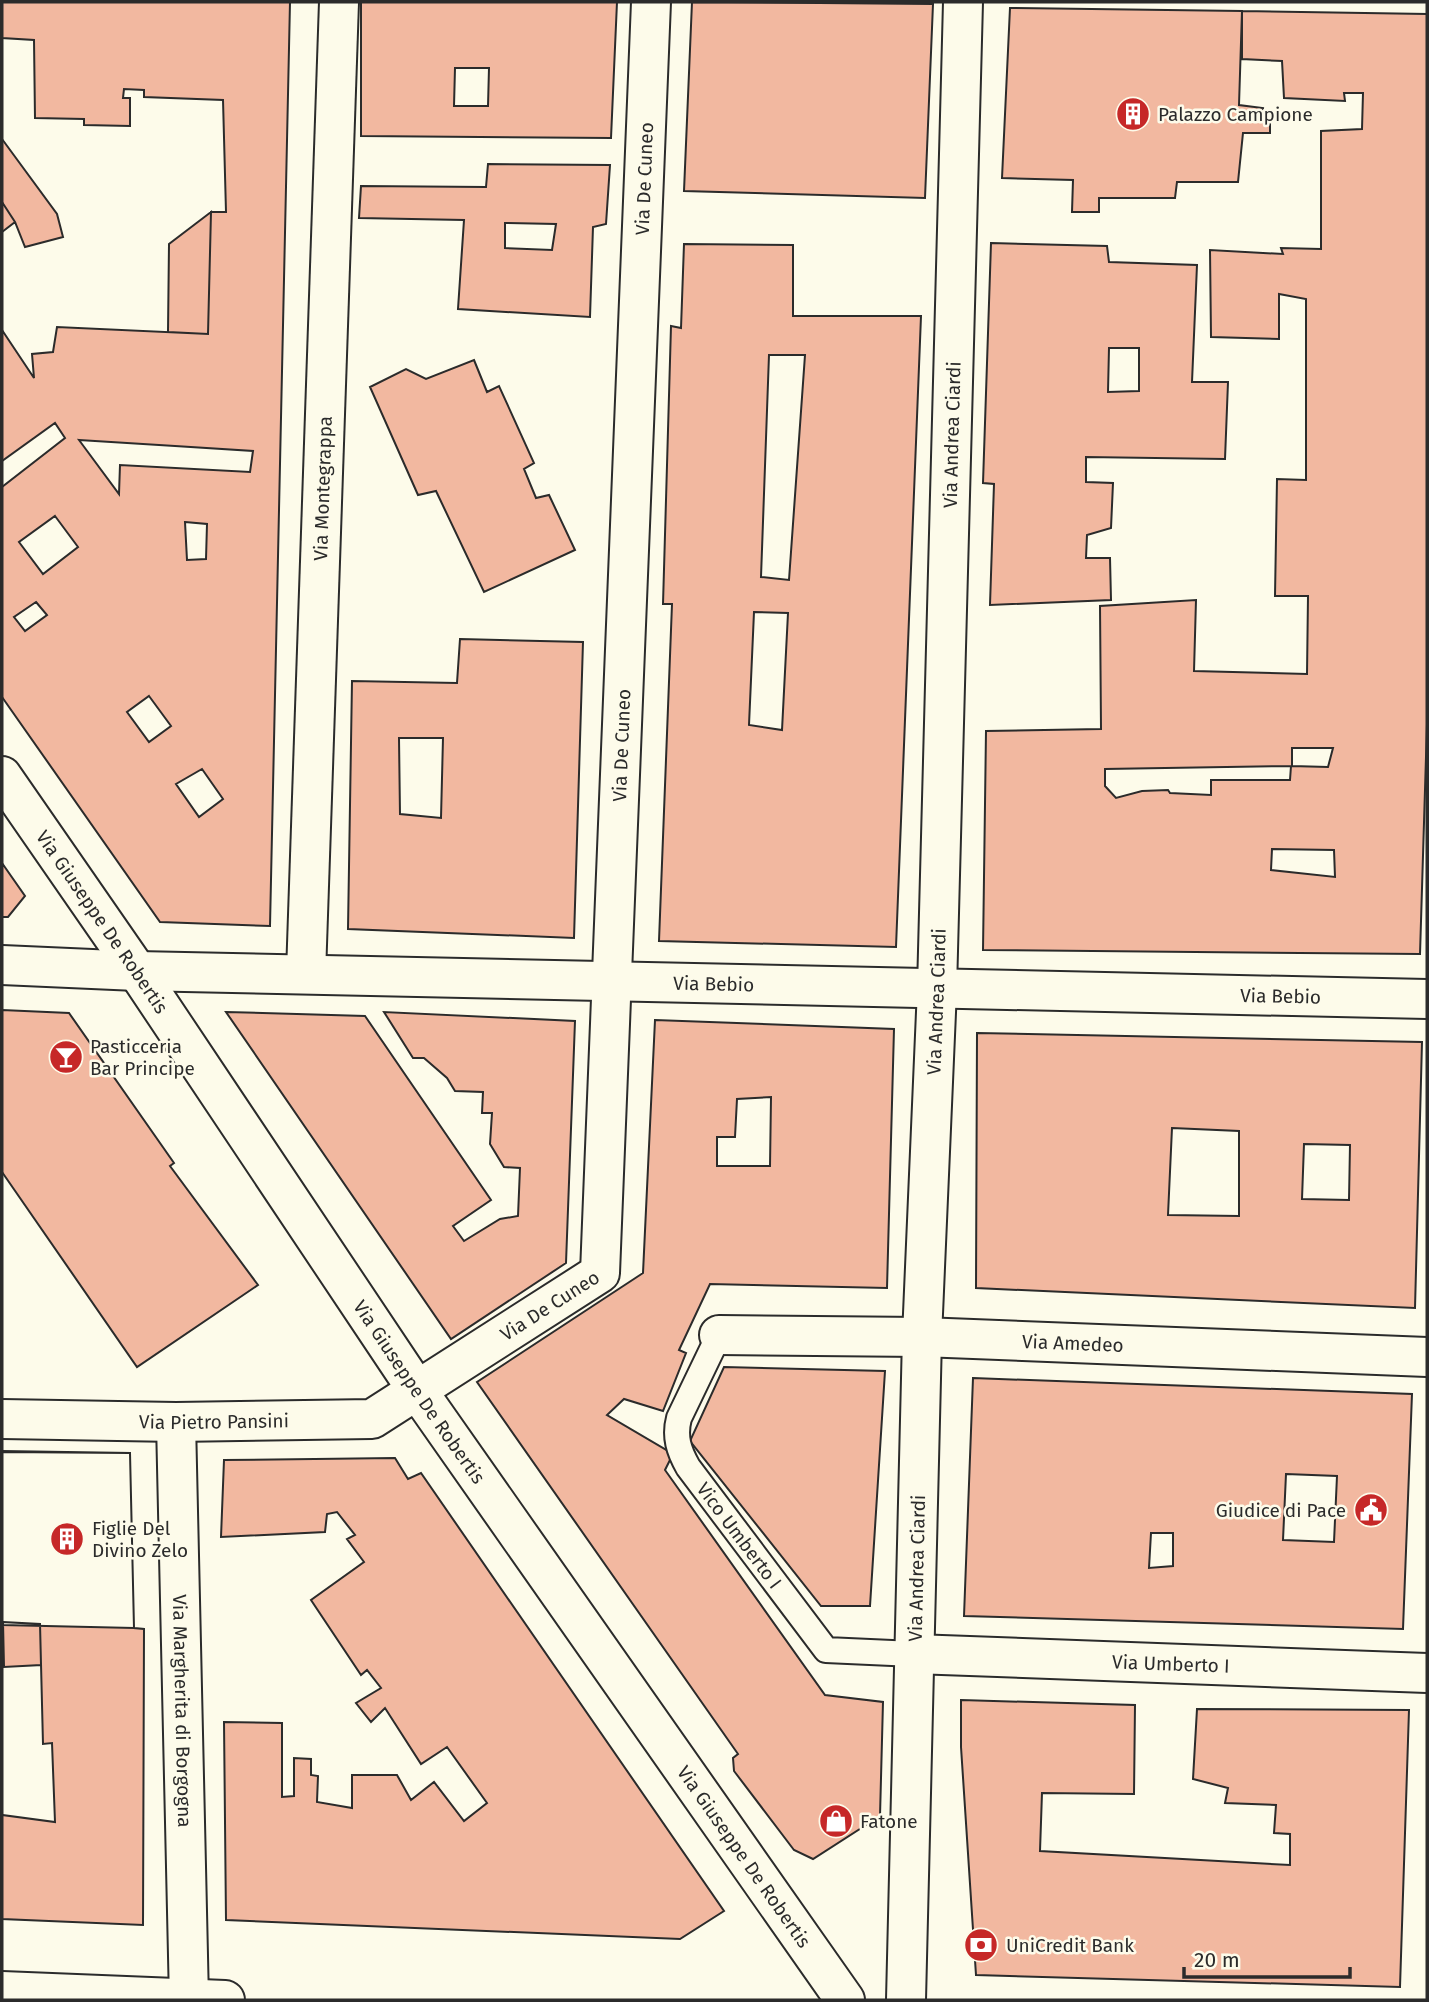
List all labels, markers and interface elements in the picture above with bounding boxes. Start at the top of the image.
building icon: Palazzo Campione [1114,95,1152,133]
place label: Palazzo Campione [1158,103,1313,126]
street label: Via De Cuneo [631,122,658,236]
street label: Via Andrea Ciardi [939,361,966,508]
street label: Via Montegrappa [309,415,337,561]
street label: Via De Cuneo [608,688,635,802]
street label: Via Giuseppe De Robertis [31,826,173,1018]
street label: Via Andrea Ciardi [922,928,951,1075]
street label: Via Bebio [673,972,754,996]
street label: Via Bebio [1240,984,1321,1009]
place label: Pasticceria Bar Principe [90,1035,195,1080]
bar icon: Pasticceria Bar Principe [47,1038,85,1076]
street label: Via De Cuneo [496,1266,604,1346]
street label: Via Giuseppe De Robertis [348,1296,490,1488]
street label: Via Amedeo [1022,1330,1124,1357]
street label: Via Pietro Pansini [139,1409,289,1434]
street label: Vico Umberto I [692,1478,787,1593]
public building icon: Giudice di Pace [1352,1491,1390,1529]
street label: Via Andrea Ciardi [904,1494,930,1642]
place label: Giudice di Pace [1216,1499,1346,1522]
place label: Figlie Del Divino Zelo [92,1517,188,1562]
building icon: Figlie Del Divino Zelo [48,1520,86,1558]
street label: Via Margherita di Borgogna [168,1594,196,1828]
street label: Via Umberto I [1112,1650,1230,1678]
street label: Via Giuseppe De Robertis [672,1761,816,1952]
shop icon: Fatone [817,1802,855,1840]
place label: Fatone [860,1810,918,1833]
bank icon: UniCredit Bank [962,1926,1000,1964]
place label: UniCredit Bank [1006,1934,1134,1957]
scale bar [1184,1936,1350,1980]
text: 20 m [1194,1947,1240,1973]

